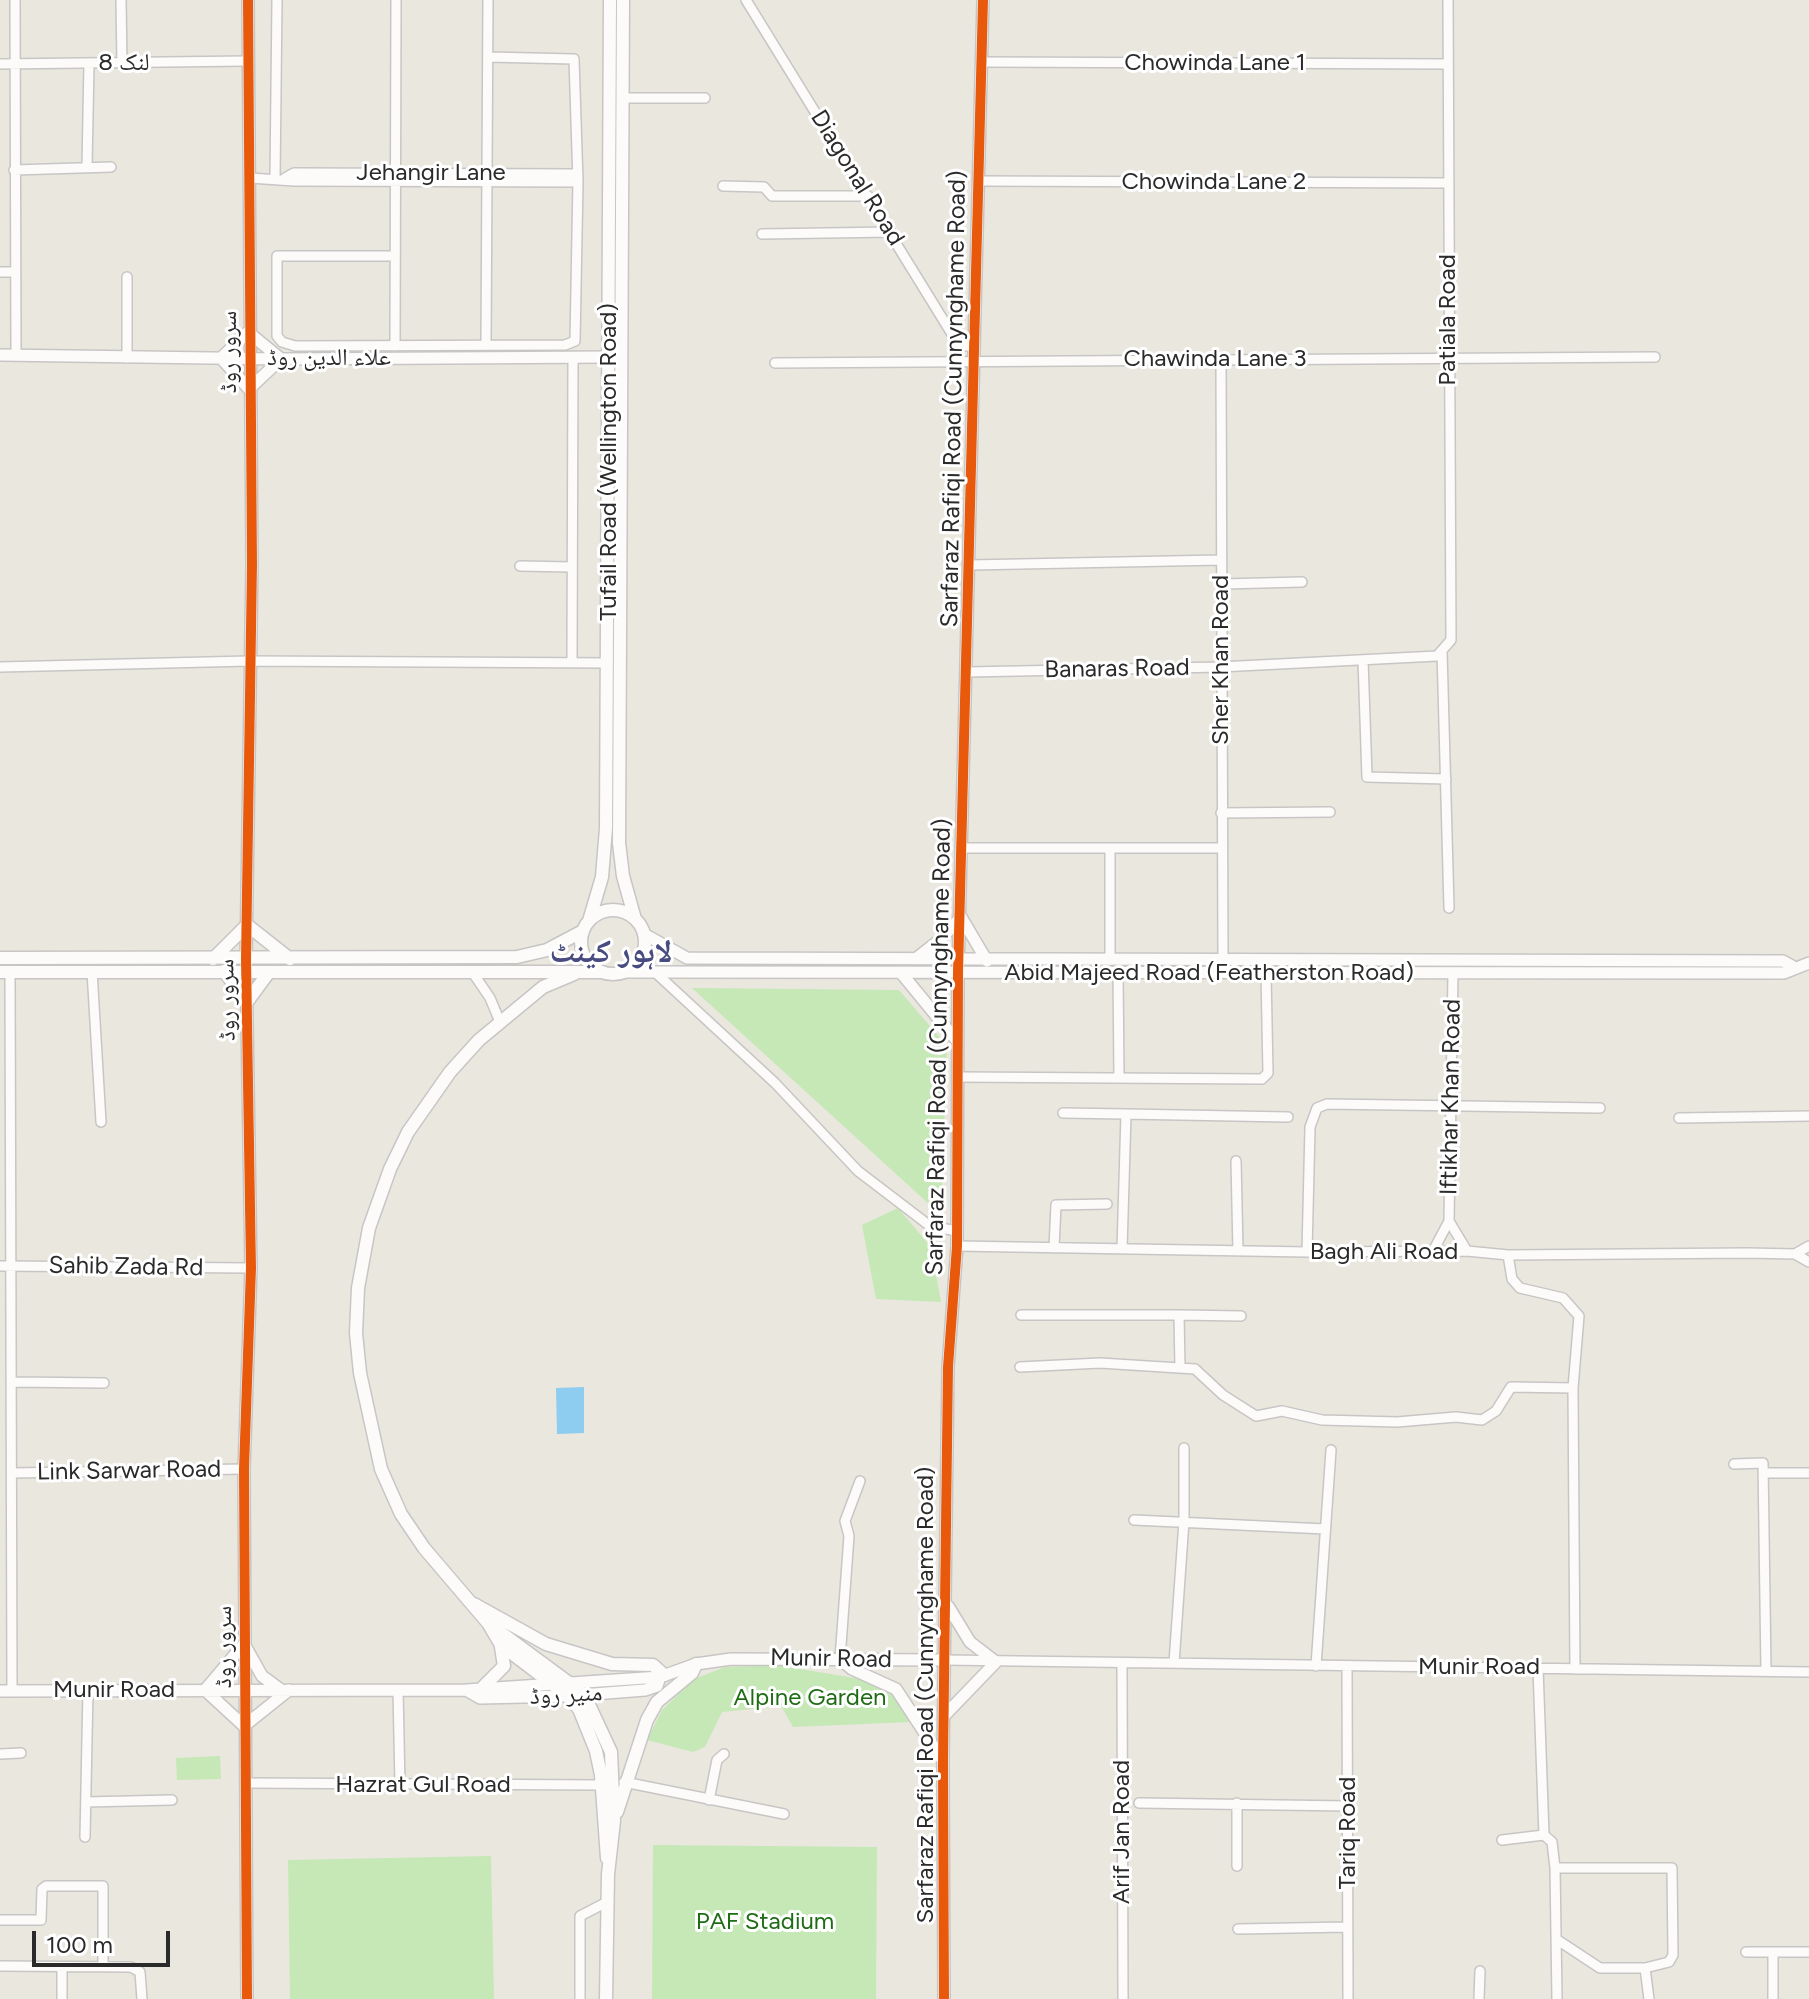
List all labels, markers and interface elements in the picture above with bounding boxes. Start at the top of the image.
street label: لنک 8 [98,49,150,77]
street label: Chowinda Lane 1 [1124,49,1306,77]
street label: Diagonal Road [804,105,910,251]
street label: Jehangir Lane [356,159,506,187]
street label: Chowinda Lane 2 [1122,168,1306,196]
street label: Sarfaraz Rafiqi Road (Cunnynghame Road) [936,170,972,628]
street label: Patiala Road [1434,254,1462,386]
street label: Tufail Road (Wellington Road) [595,303,623,621]
street label: سرور روڈ [215,311,243,393]
street label: علاء الدین روڈ [267,344,391,372]
street label: Chawinda Lane 3 [1124,345,1306,373]
street label: Sher Khan Road [1207,575,1235,745]
street label: Banaras Road [1044,653,1190,685]
street label: Sarfaraz Rafiqi Road (Cunnynghame Road) [921,818,957,1276]
district label: لاہور کینٹ [550,934,672,972]
street label: سرور روڈ [212,959,242,1041]
street label: Abid Majeed Road (Featherston Road) [1004,959,1414,987]
street label: Iftikhar Khan Road [1435,999,1467,1195]
street label: Bagh Ali Road [1310,1238,1458,1266]
street label: Sahib Zada Rd [48,1251,204,1283]
street label: Link Sarwar Road [37,1455,221,1487]
street label: Sarfaraz Rafiqi Road (Cunnynghame Road) [912,1466,940,1924]
street label: سرور روڈ [210,1606,238,1688]
street label: Munir Road [770,1644,892,1674]
street label: Munir Road [1418,1653,1540,1681]
street label: Munir Road [53,1676,175,1704]
street label: منیر روڈ [529,1679,603,1711]
park label: Alpine Garden [734,1684,886,1712]
street label: Arif Jan Road [1108,1760,1136,1904]
street label: Hazrat Gul Road [335,1771,511,1799]
street label: Tariq Road [1334,1777,1362,1889]
park label: PAF Stadium [696,1908,834,1936]
scale bar [36,1915,174,1965]
text: 100 m [46,1930,113,1959]

